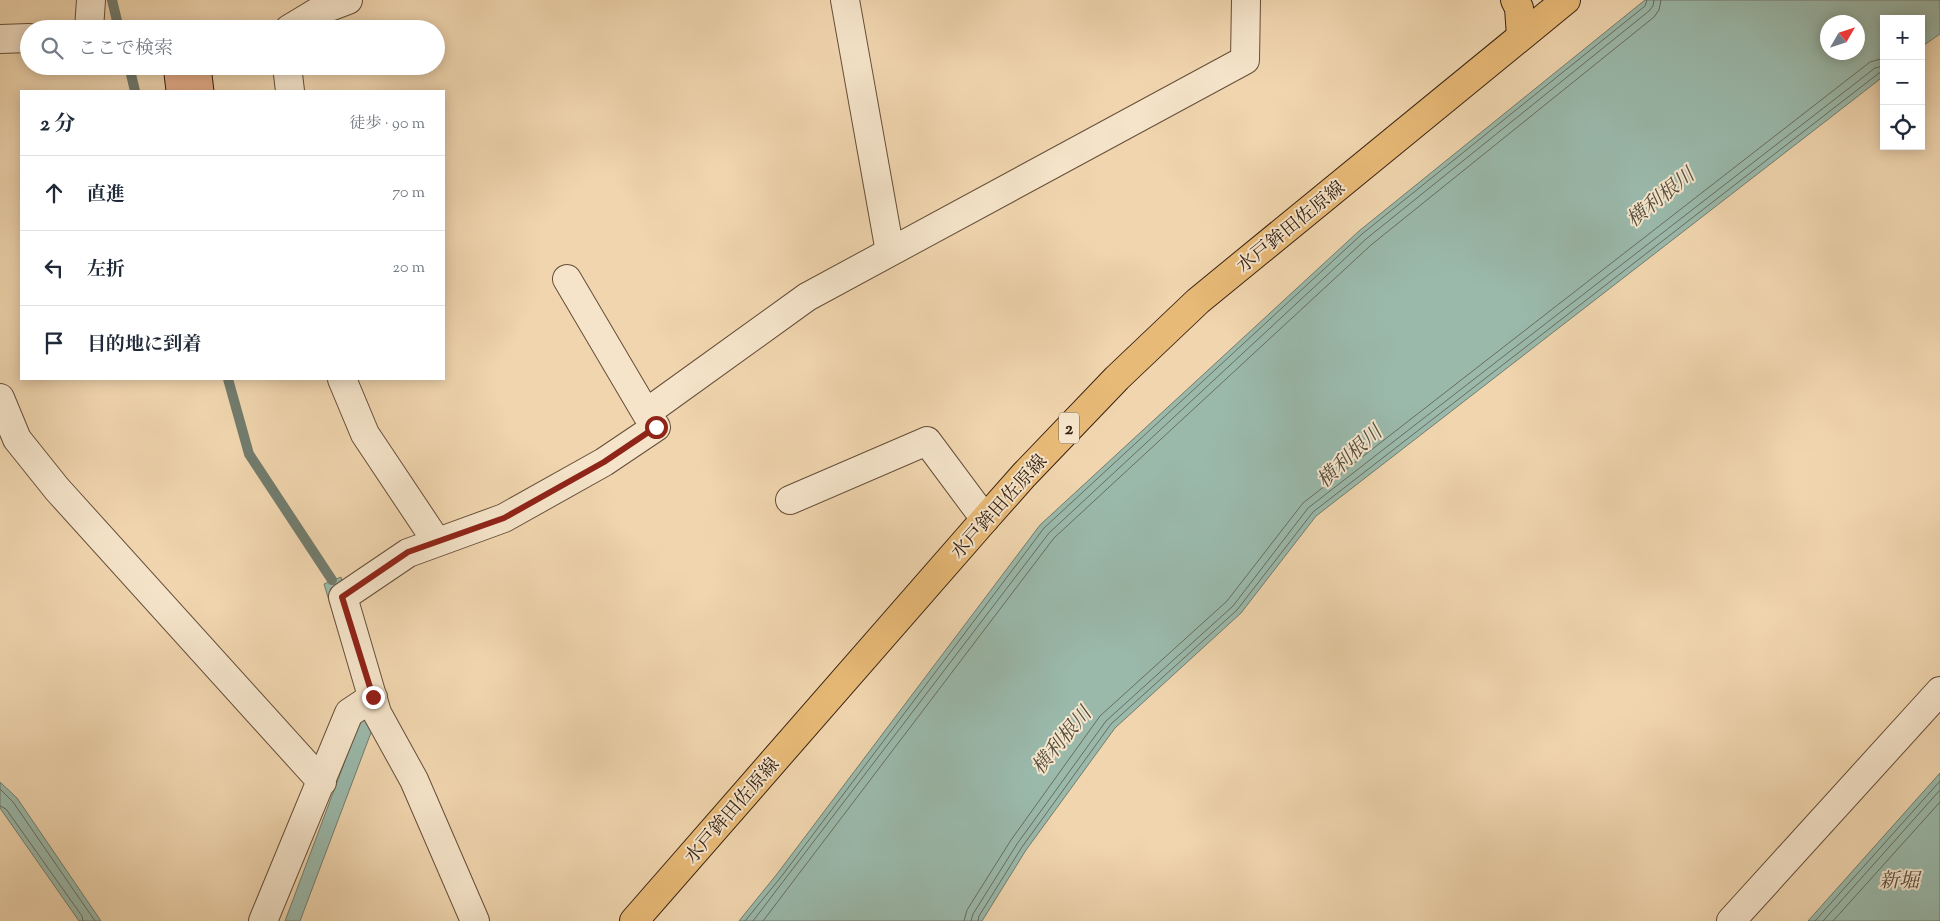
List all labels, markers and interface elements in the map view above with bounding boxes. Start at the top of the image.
north arrow [1820,15,1865,60]
map controls [1880,15,1925,150]
button: + [1880,15,1925,60]
search box [20,20,445,75]
icon: search [38,34,66,62]
text: ここで検索 [78,36,173,63]
button: − [1880,60,1925,105]
button: locate [1880,105,1925,150]
text: 2 分 [40,110,75,140]
text: 徒歩 · 90 m [349,113,425,136]
water label: 横利根川 [1621,161,1703,235]
street label: 水戸鉾田佐原線 [1231,176,1352,280]
icon: ahead [40,179,68,207]
text: 直進 [87,182,125,209]
text: 70 m [392,182,425,205]
icon: left [40,254,68,282]
text: 左折 [87,257,125,284]
text: 20 m [392,257,425,280]
icon: arrive [40,329,68,357]
text: 目的地に到着 [87,332,201,359]
road number: 2 [1059,412,1079,443]
route start [645,416,668,439]
water label: 横利根川 [1312,419,1391,496]
street label: 水戸鉾田佐原線 [945,449,1054,566]
route end [362,686,385,709]
water label: 横利根川 [1026,700,1101,782]
street label: 水戸鉾田佐原線 [679,753,787,871]
water label: 新堀 [1879,868,1922,897]

